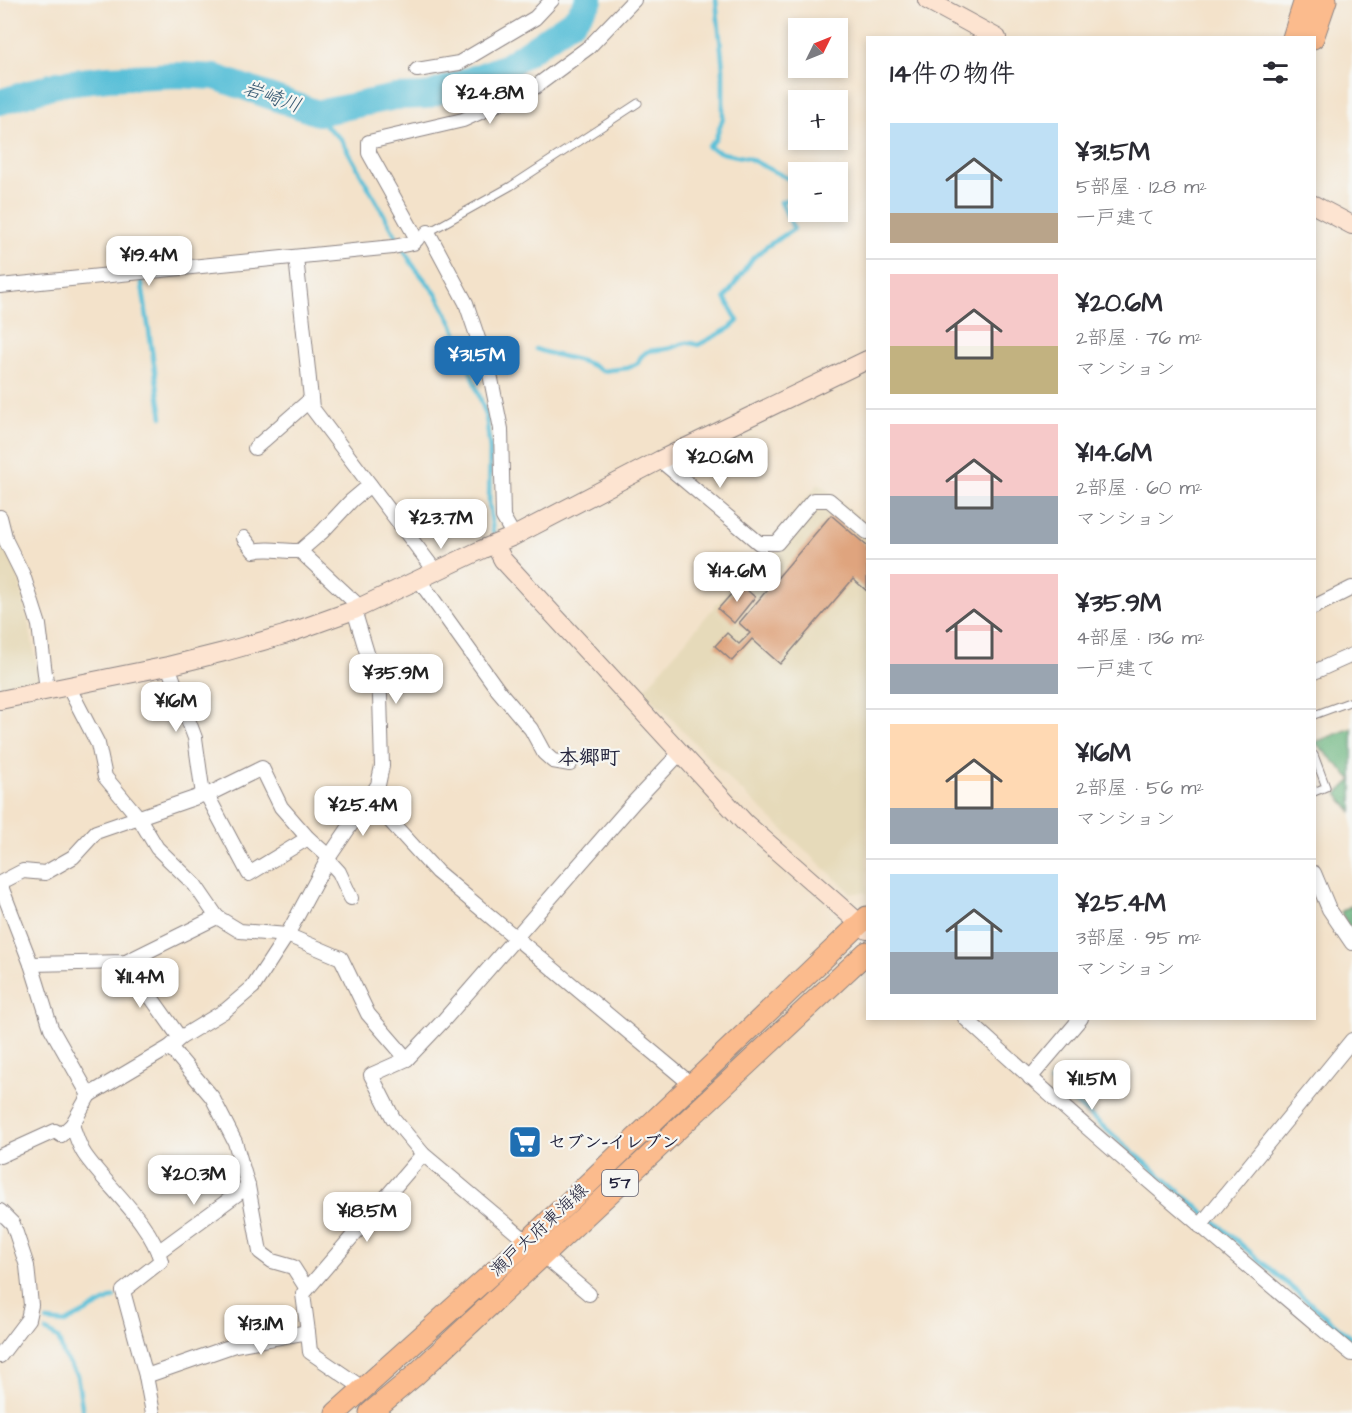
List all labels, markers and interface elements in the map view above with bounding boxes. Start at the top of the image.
north arrow [788,18,848,78]
map controls [788,18,848,222]
text: 14件の物件 [890,56,1015,92]
icon: filters [1259,56,1292,89]
water label: 岩崎川 [239,74,305,120]
pin: ¥24.8M [441,74,539,125]
text: ¥24.8M [456,79,524,107]
button: + [788,90,848,150]
text: ¥31.5M [1076,134,1150,170]
icon: home [938,147,1010,219]
button: − [788,162,848,222]
text: 5部屋 · 128 m² [1076,173,1207,201]
text: 一戸建て [1076,204,1156,232]
pin: ¥19.4M [100,236,198,287]
text: ¥19.4M [120,241,178,269]
text: ¥20.6M [1076,285,1163,321]
icon: home [938,298,1010,370]
text: 2部屋 · 76 m² [1076,324,1202,352]
pin: ¥31.5M [428,336,526,387]
text: ¥31.5M [449,341,505,369]
text: マンション [1076,355,1175,383]
text: ¥14.6M [1076,435,1152,471]
pin: ¥20.6M [671,438,769,489]
text: ¥20.6M [687,443,753,471]
icon: home [938,448,1010,520]
text: 2部屋 · 60 m² [1076,474,1203,502]
pin: ¥23.7M [392,499,490,550]
text: ¥23.7M [409,504,473,532]
text: マンション [1076,505,1175,533]
pin: ¥14.6M [688,552,786,603]
text: ¥14.6M [708,557,766,585]
text: ¥35.9M [1076,585,1162,621]
icon: home [938,598,1010,670]
text: 4部屋 · 136 m² [1076,624,1205,652]
pin: ¥35.9M [347,654,445,705]
text: 一戸建て [1076,655,1156,683]
text: ¥35.9M [363,659,429,687]
pin: ¥16M [140,682,212,733]
text: ¥16M [155,687,197,715]
text: ¥16M [1076,735,1131,771]
district label: 本郷町 [558,743,621,772]
icon: home [938,748,1010,820]
text: 2部屋 · 56 m² [1076,774,1204,802]
pin: ¥25.4M [314,786,412,837]
text: ¥25.4M [328,791,398,819]
text: マンション [1076,805,1175,833]
text: ¥25.4M [1076,885,1166,921]
icon: home [938,898,1010,970]
text: 3部屋 · 95 m² [1076,924,1202,952]
text: マンション [1076,955,1175,983]
pin: ¥11.4M [91,958,189,1009]
text: ¥11.4M [116,963,164,991]
pin: ¥11.5M [1043,1060,1141,1111]
text: ¥11.5M [1067,1065,1117,1093]
supermarket icon: セブン-イレブン [507,1124,543,1160]
place label: セブン-イレブン [548,1130,680,1155]
pin: ¥20.3M [145,1155,243,1206]
text: ¥20.3M [162,1160,226,1188]
road number: 57 [602,1170,638,1196]
street label: 瀬戸大府東海線 [484,1178,594,1282]
pin: ¥18.5M [318,1192,416,1243]
text: ¥18.5M [337,1197,397,1225]
pin: ¥13.1M [212,1305,310,1356]
text: ¥13.1M [238,1310,284,1338]

